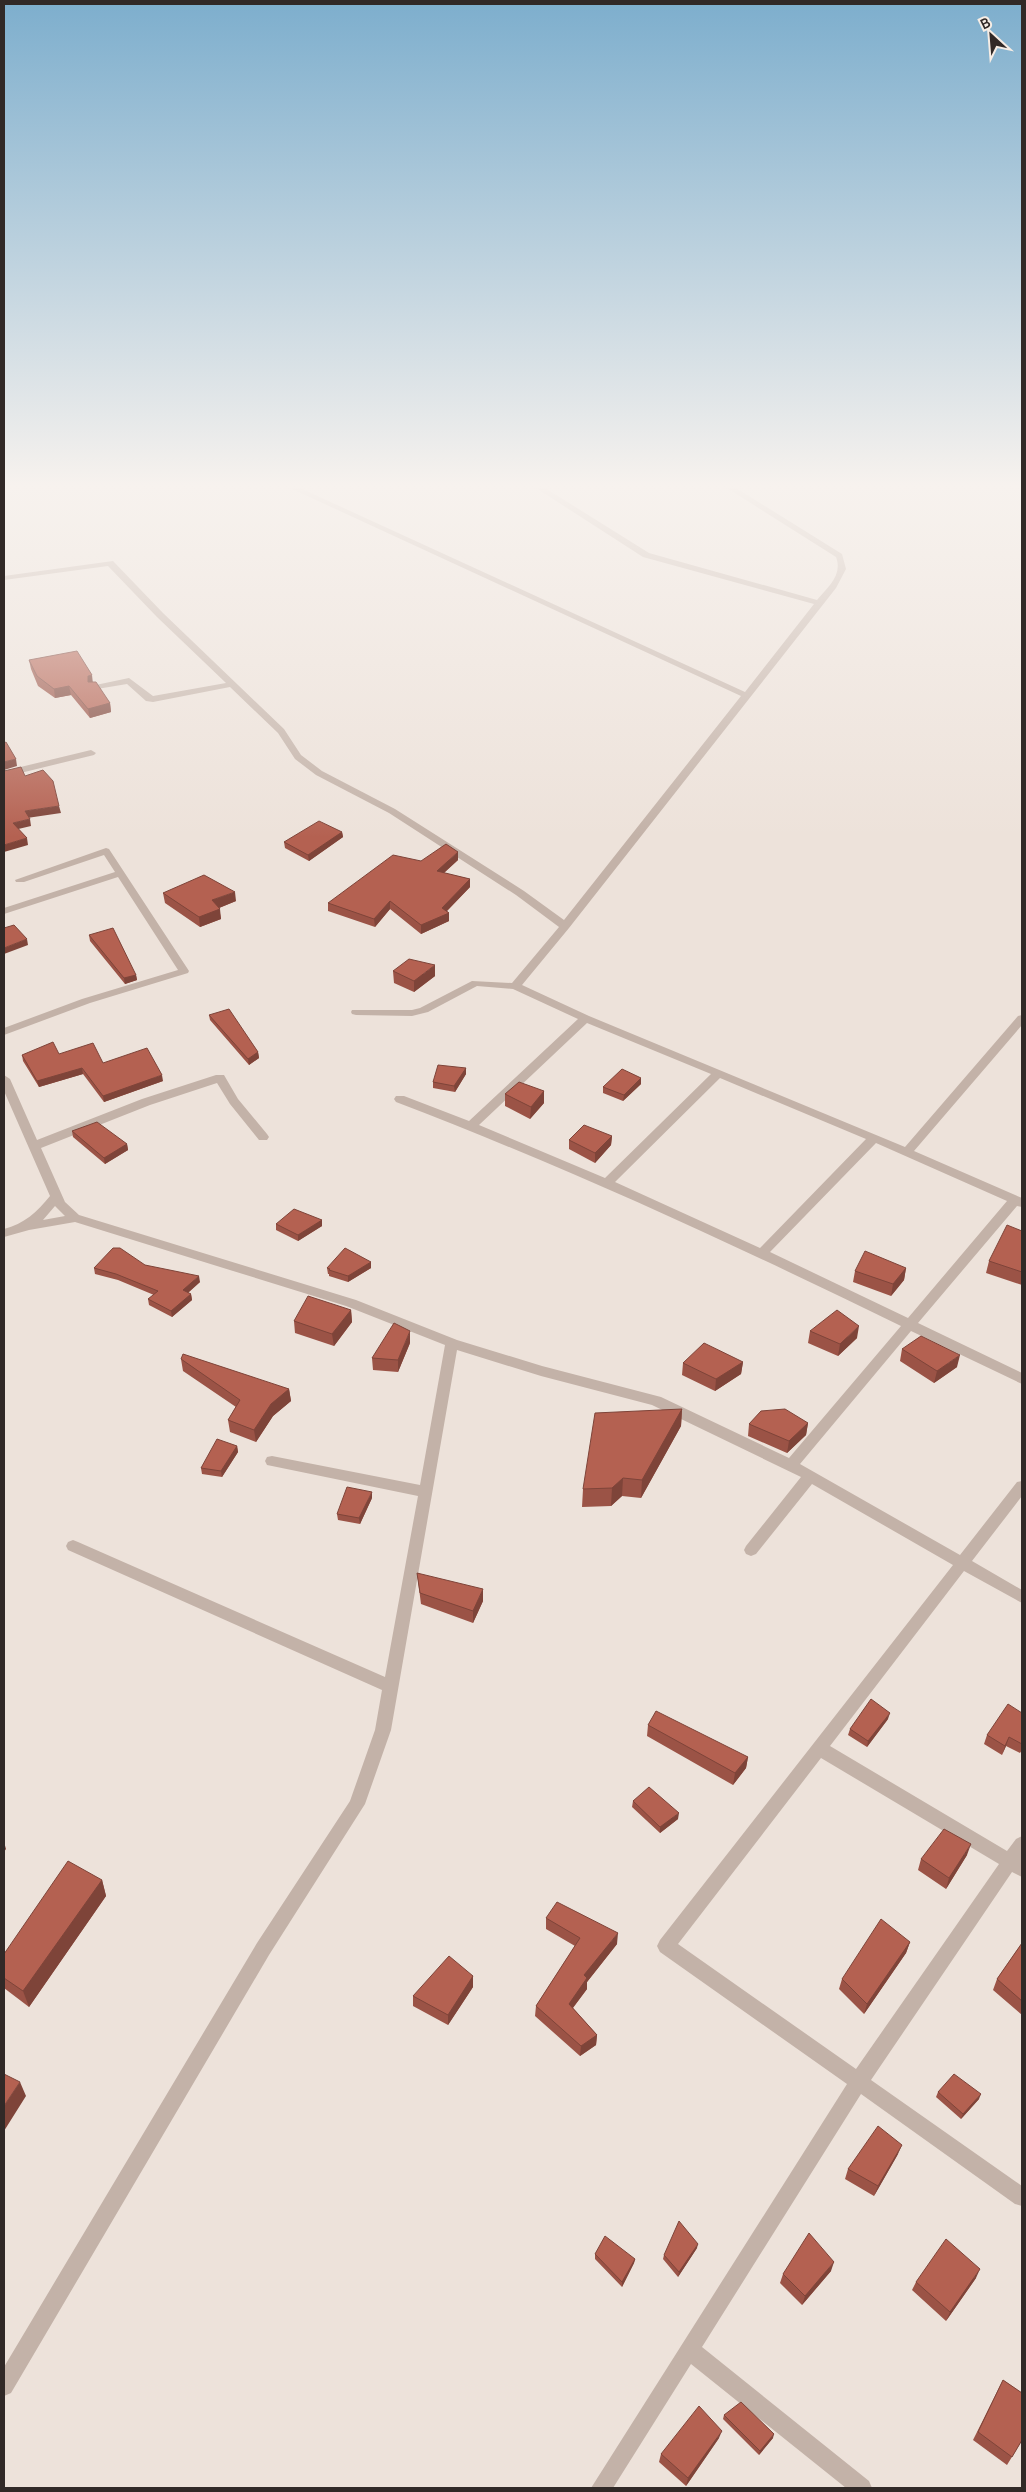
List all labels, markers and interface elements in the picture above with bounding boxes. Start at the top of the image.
north arrow [966,10,1016,60]
text: B [977,12,993,33]

